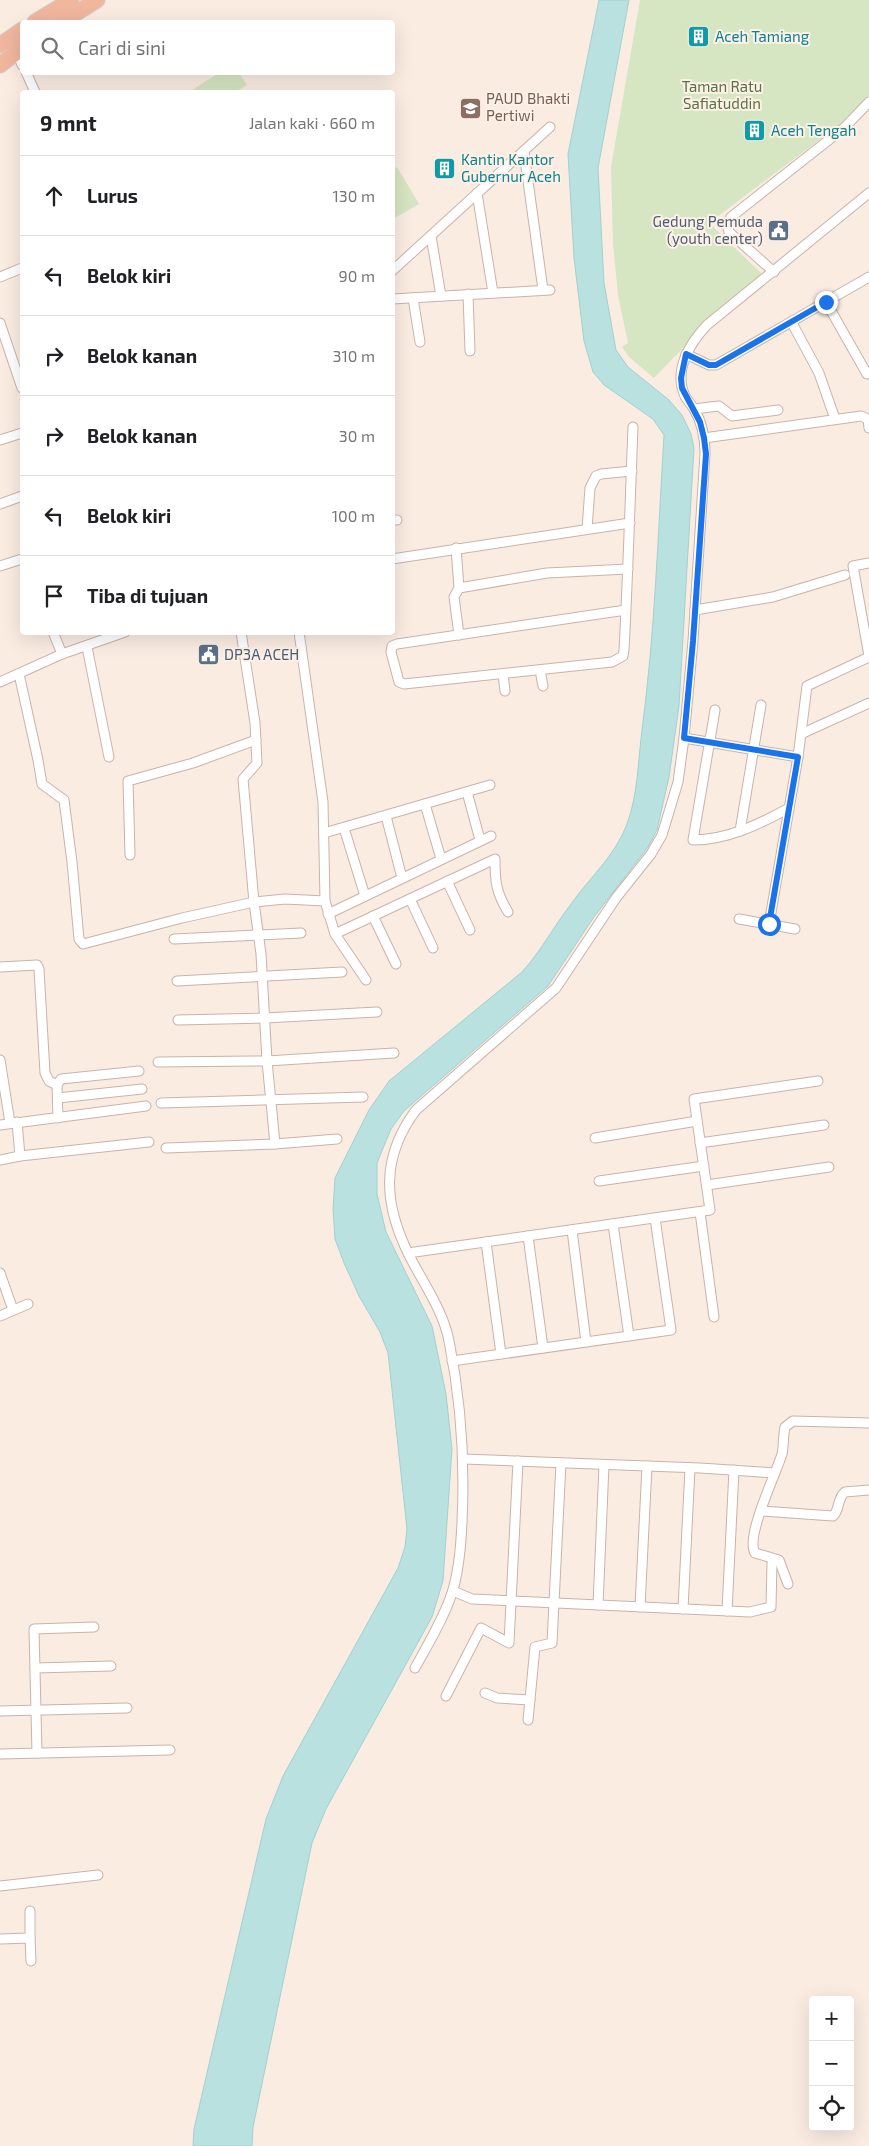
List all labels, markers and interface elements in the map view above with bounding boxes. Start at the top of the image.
search box [20,20,395,75]
building icon: Aceh Tamiang [687,25,711,49]
place label: Aceh Tamiang [715,27,810,45]
icon: search [38,34,66,62]
text: Cari di sini [78,36,166,59]
park label: Taman Ratu Safiatuddin [682,77,762,112]
place label: PAUD Bhakti Pertiwi [486,89,570,124]
school or university icon: PAUD Bhakti Pertiwi [458,96,482,120]
text: 9 mnt [40,110,97,135]
text: Jalan kaki · 660 m [249,113,375,132]
building icon: Aceh Tengah [743,119,767,143]
place label: Aceh Tengah [771,121,856,139]
place label: Kantin Kantor Gubernur Aceh [461,150,561,185]
building icon: Kantin Kantor Gubernur Aceh [433,157,457,181]
icon: ahead [40,182,68,210]
text: Lurus [87,184,138,207]
text: 130 m [333,186,375,205]
place label: Gedung Pemuda (youth center) [653,212,763,247]
public building icon: Gedung Pemuda (youth center) [767,219,791,243]
icon: left [40,262,68,290]
text: Belok kiri [87,264,171,287]
text: 90 m [339,266,375,285]
route end [815,291,838,314]
icon: right [40,342,68,370]
text: Belok kanan [87,344,197,367]
text: 310 m [333,346,375,365]
icon: right [40,422,68,450]
text: Belok kanan [87,424,197,447]
text: 30 m [339,426,375,445]
icon: left [40,502,68,530]
text: Belok kiri [87,504,171,527]
text: 100 m [332,506,375,525]
icon: arrive [40,582,68,610]
text: Tiba di tujuan [87,584,208,607]
public building icon: DP3A ACEH [196,643,220,667]
place label: DP3A ACEH [224,645,299,663]
route start [758,913,781,936]
map controls [809,1996,854,2131]
button: + [809,1996,854,2041]
button: − [809,2041,854,2086]
button: locate [809,2086,854,2131]

